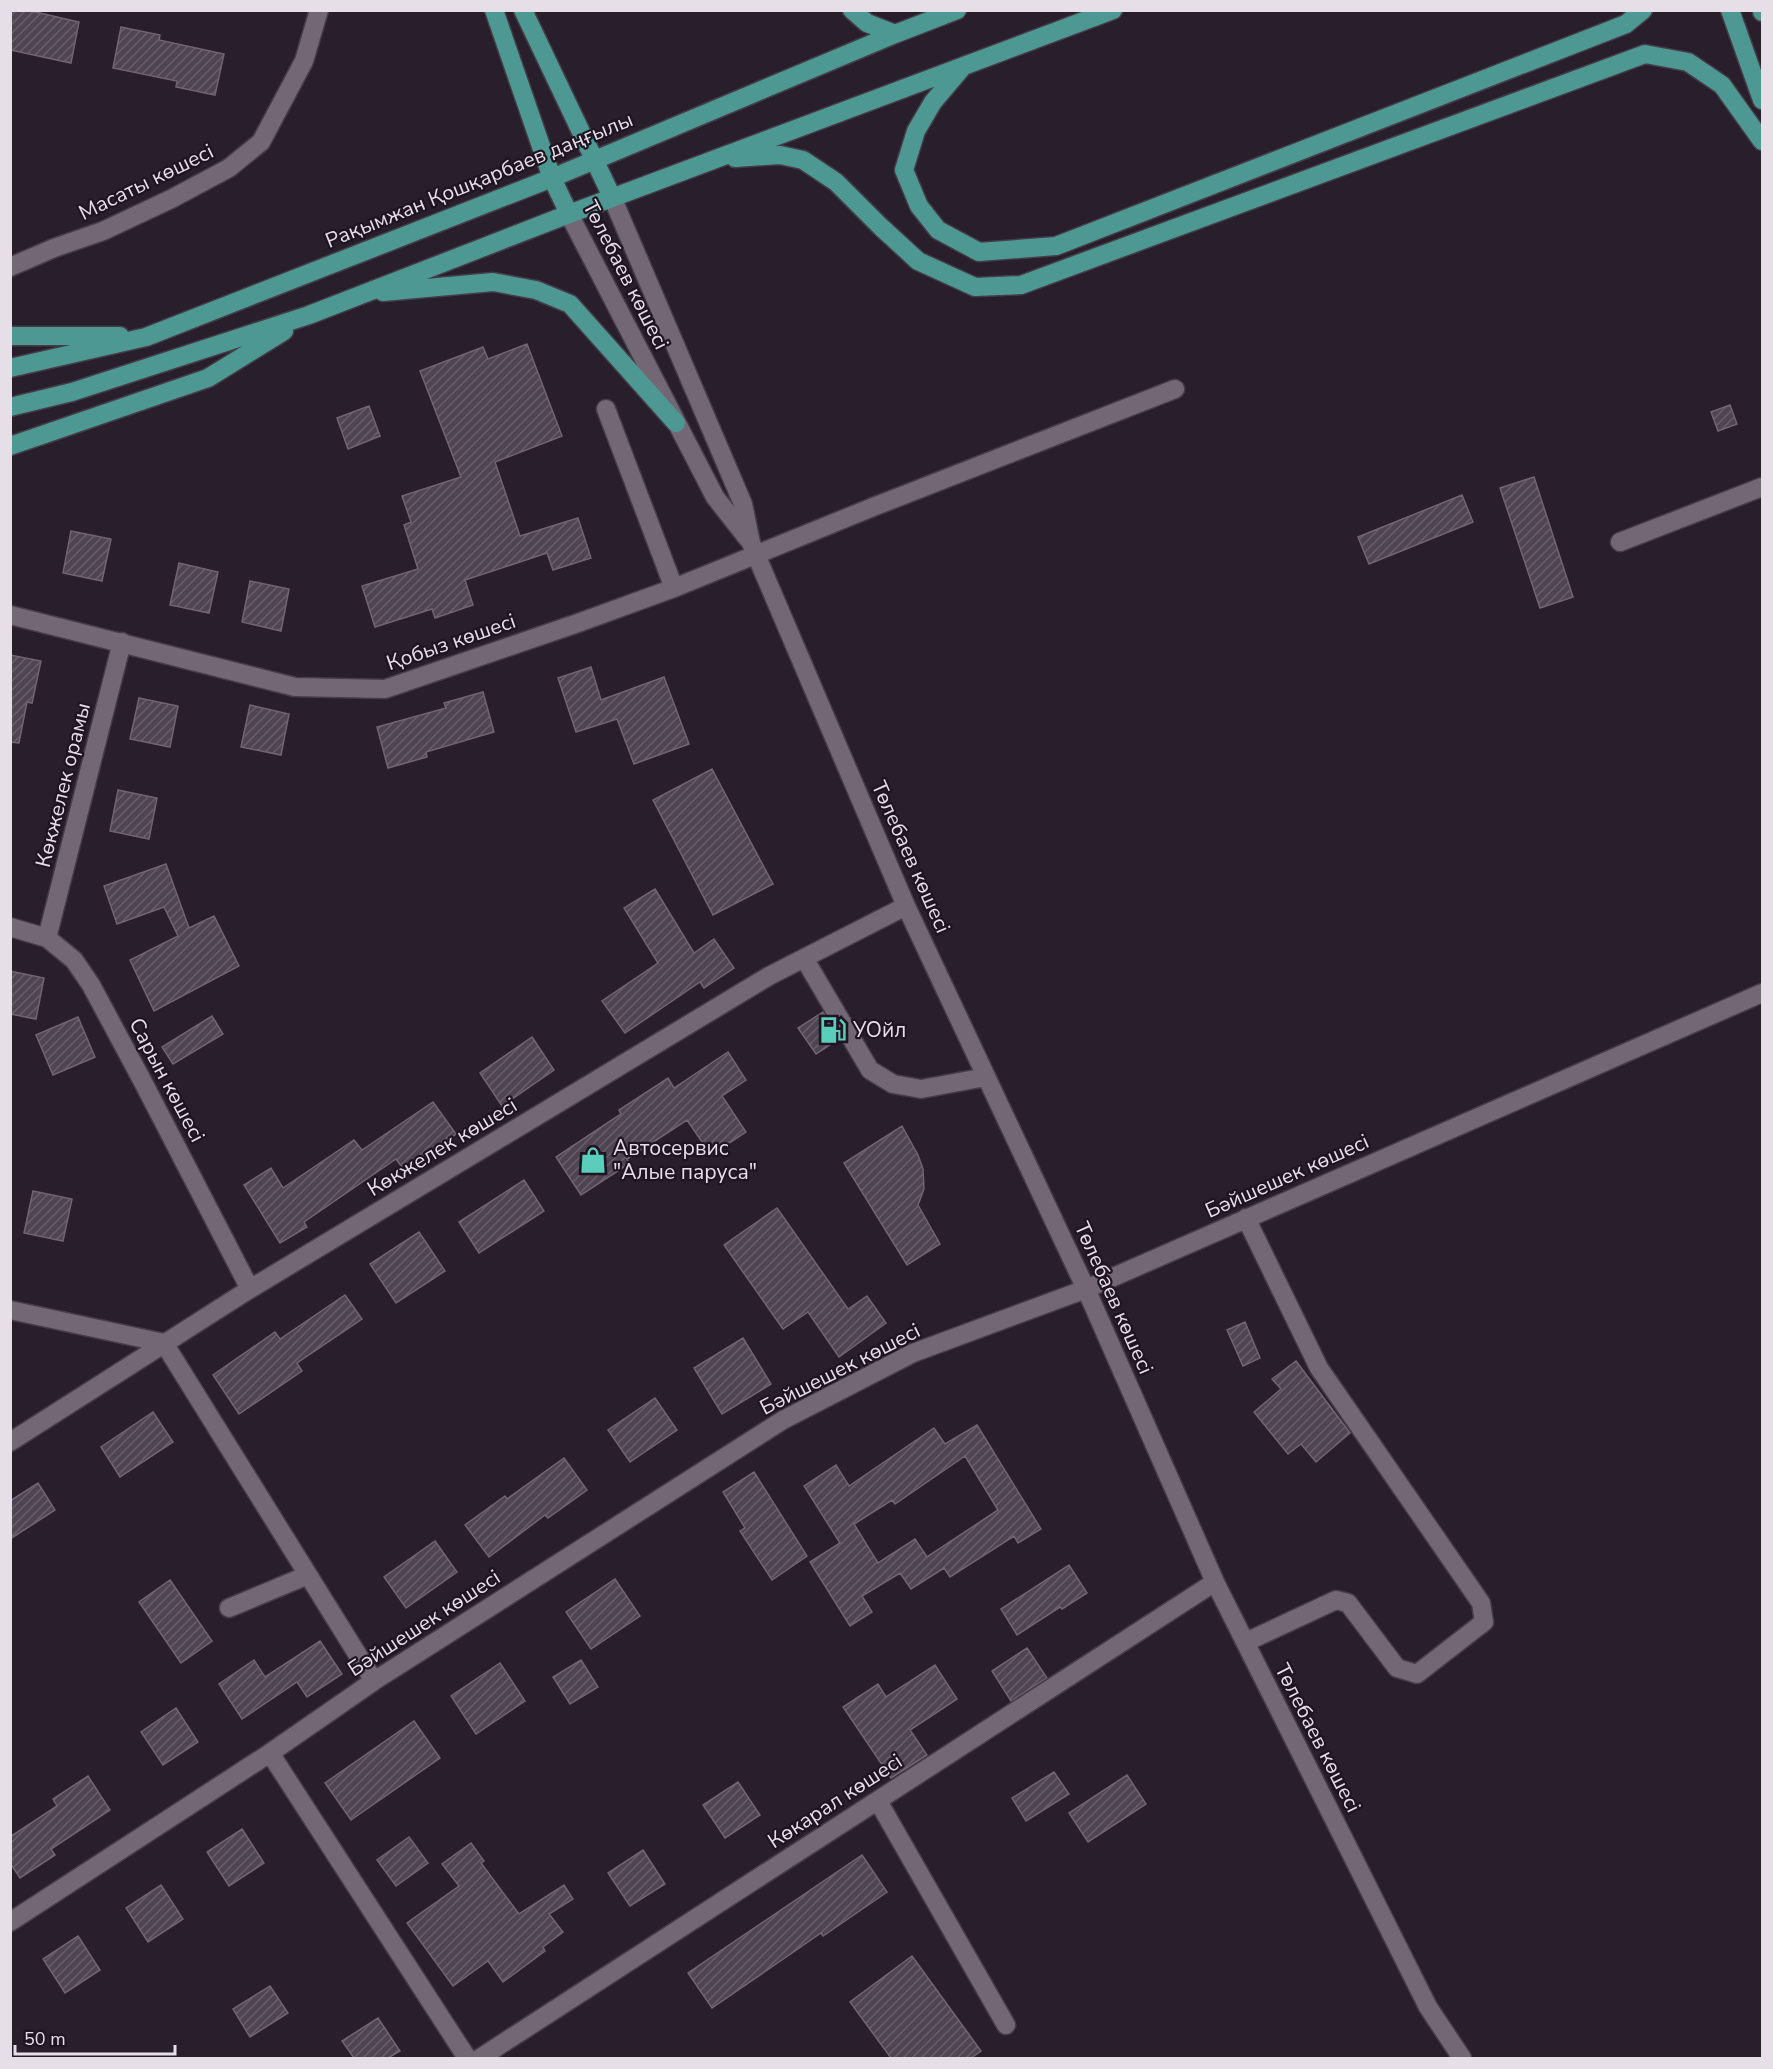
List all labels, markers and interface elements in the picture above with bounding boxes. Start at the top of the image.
street label: Рақымжан Қошқарбаев даңғылы [321,105,637,255]
street label: Масаты көшесі [74,137,218,227]
street label: Төлебаев көшесі [576,196,676,354]
street label: Қобыз көшесі [383,607,519,677]
street label: Көкжелек орамы [29,700,97,870]
street label: Төлебаев көшесі [865,777,957,937]
street label: Сарын көшесі [123,1013,211,1147]
fuel station icon: УОйл [818,1015,848,1045]
place label: УОйл [852,1016,906,1044]
street label: Көкжелек көшесі [362,1091,522,1203]
street label: Бәйшешек көшесі [1201,1127,1373,1225]
place label: Автосервис "Алые паруса" [613,1134,757,1186]
shop icon: Автосервис "Алые паруса" [578,1145,608,1175]
street label: Төлебаев көшесі [1068,1218,1160,1378]
street label: Бәйшешек көшесі [755,1316,925,1422]
street label: Бәйшешек көшесі [342,1563,506,1683]
street label: Төлебаев көшесі [1268,1659,1368,1817]
street label: Көкарал көшесі [762,1747,908,1855]
scale bar [15,2018,176,2056]
text: 50 m [24,2027,66,2051]

